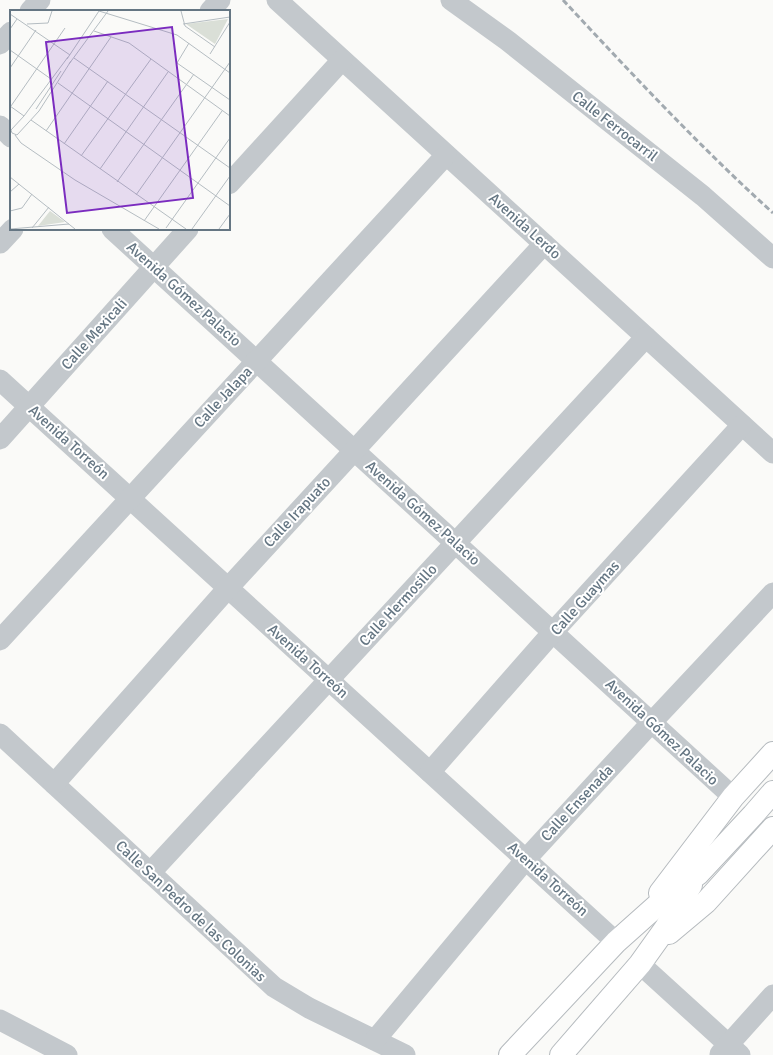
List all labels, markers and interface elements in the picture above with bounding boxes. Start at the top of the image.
inset map [10,10,230,230]
street label: Calle Ferrocarril [569,87,661,165]
street label: Avenida Lerdo [485,189,565,263]
street label: Avenida Gómez Palacio [123,238,245,350]
street label: Calle Mexicali [57,295,131,373]
street label: Calle Jalapa [190,363,256,431]
street label: Avenida Torreón [25,401,113,483]
street label: Avenida Gómez Palacio [362,457,484,569]
street label: Calle Irapuato [260,473,334,551]
street label: Calle Guaymas [547,557,624,639]
street label: Calle Hermosillo [355,560,441,650]
street label: Avenida Torreón [264,620,352,702]
street label: Avenida Gómez Palacio [602,675,722,789]
street label: Calle Ensenada [537,761,617,845]
street label: Calle San Pedro de las Colonias [112,837,270,986]
street label: Avenida Torreón [504,838,592,920]

